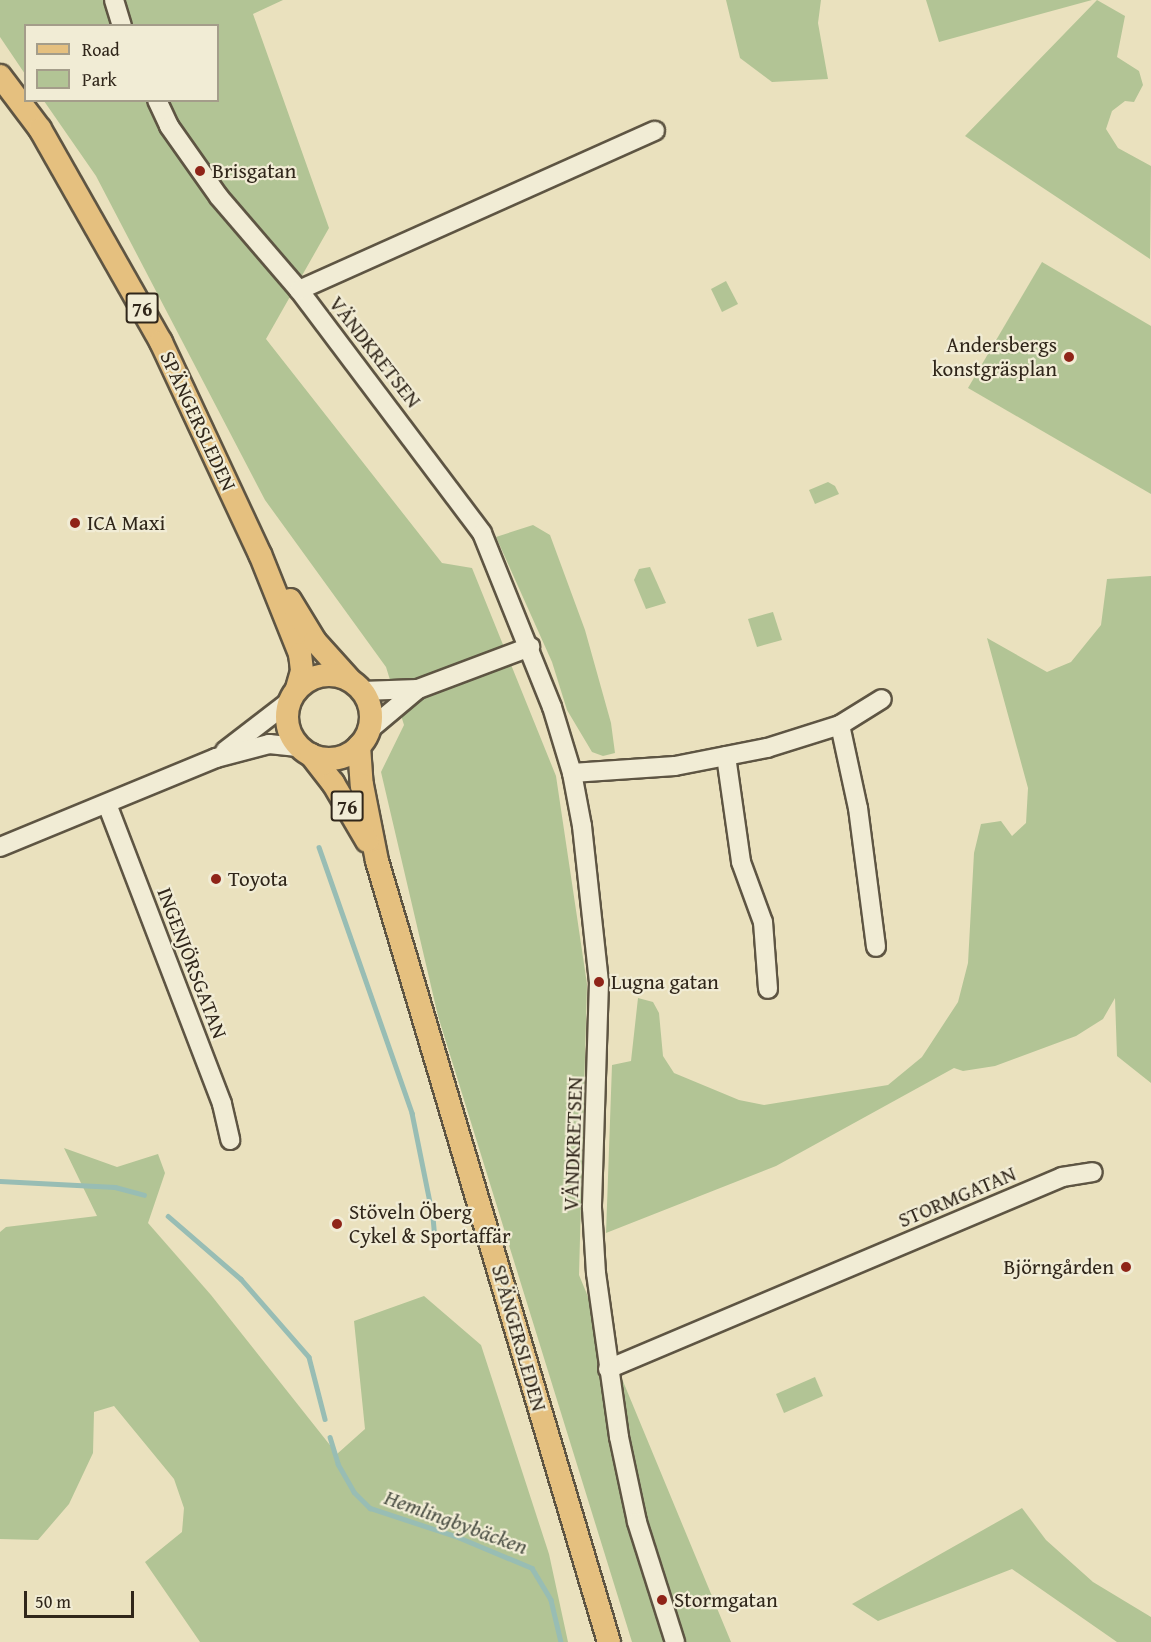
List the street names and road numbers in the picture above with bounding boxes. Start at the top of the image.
road number: 76 [126,291,158,325]
street label: VÄNDKRETSEN [324,291,426,413]
street label: SPÄNGERSLEDEN [155,347,241,495]
road number: 76 [330,789,364,823]
street label: INGENJÖRSGATAN [152,884,232,1042]
street label: VÄNDKRETSEN [558,1076,588,1212]
street label: STORMGATAN [894,1161,1020,1233]
street label: SPÄNGERSLEDEN [486,1262,552,1414]

